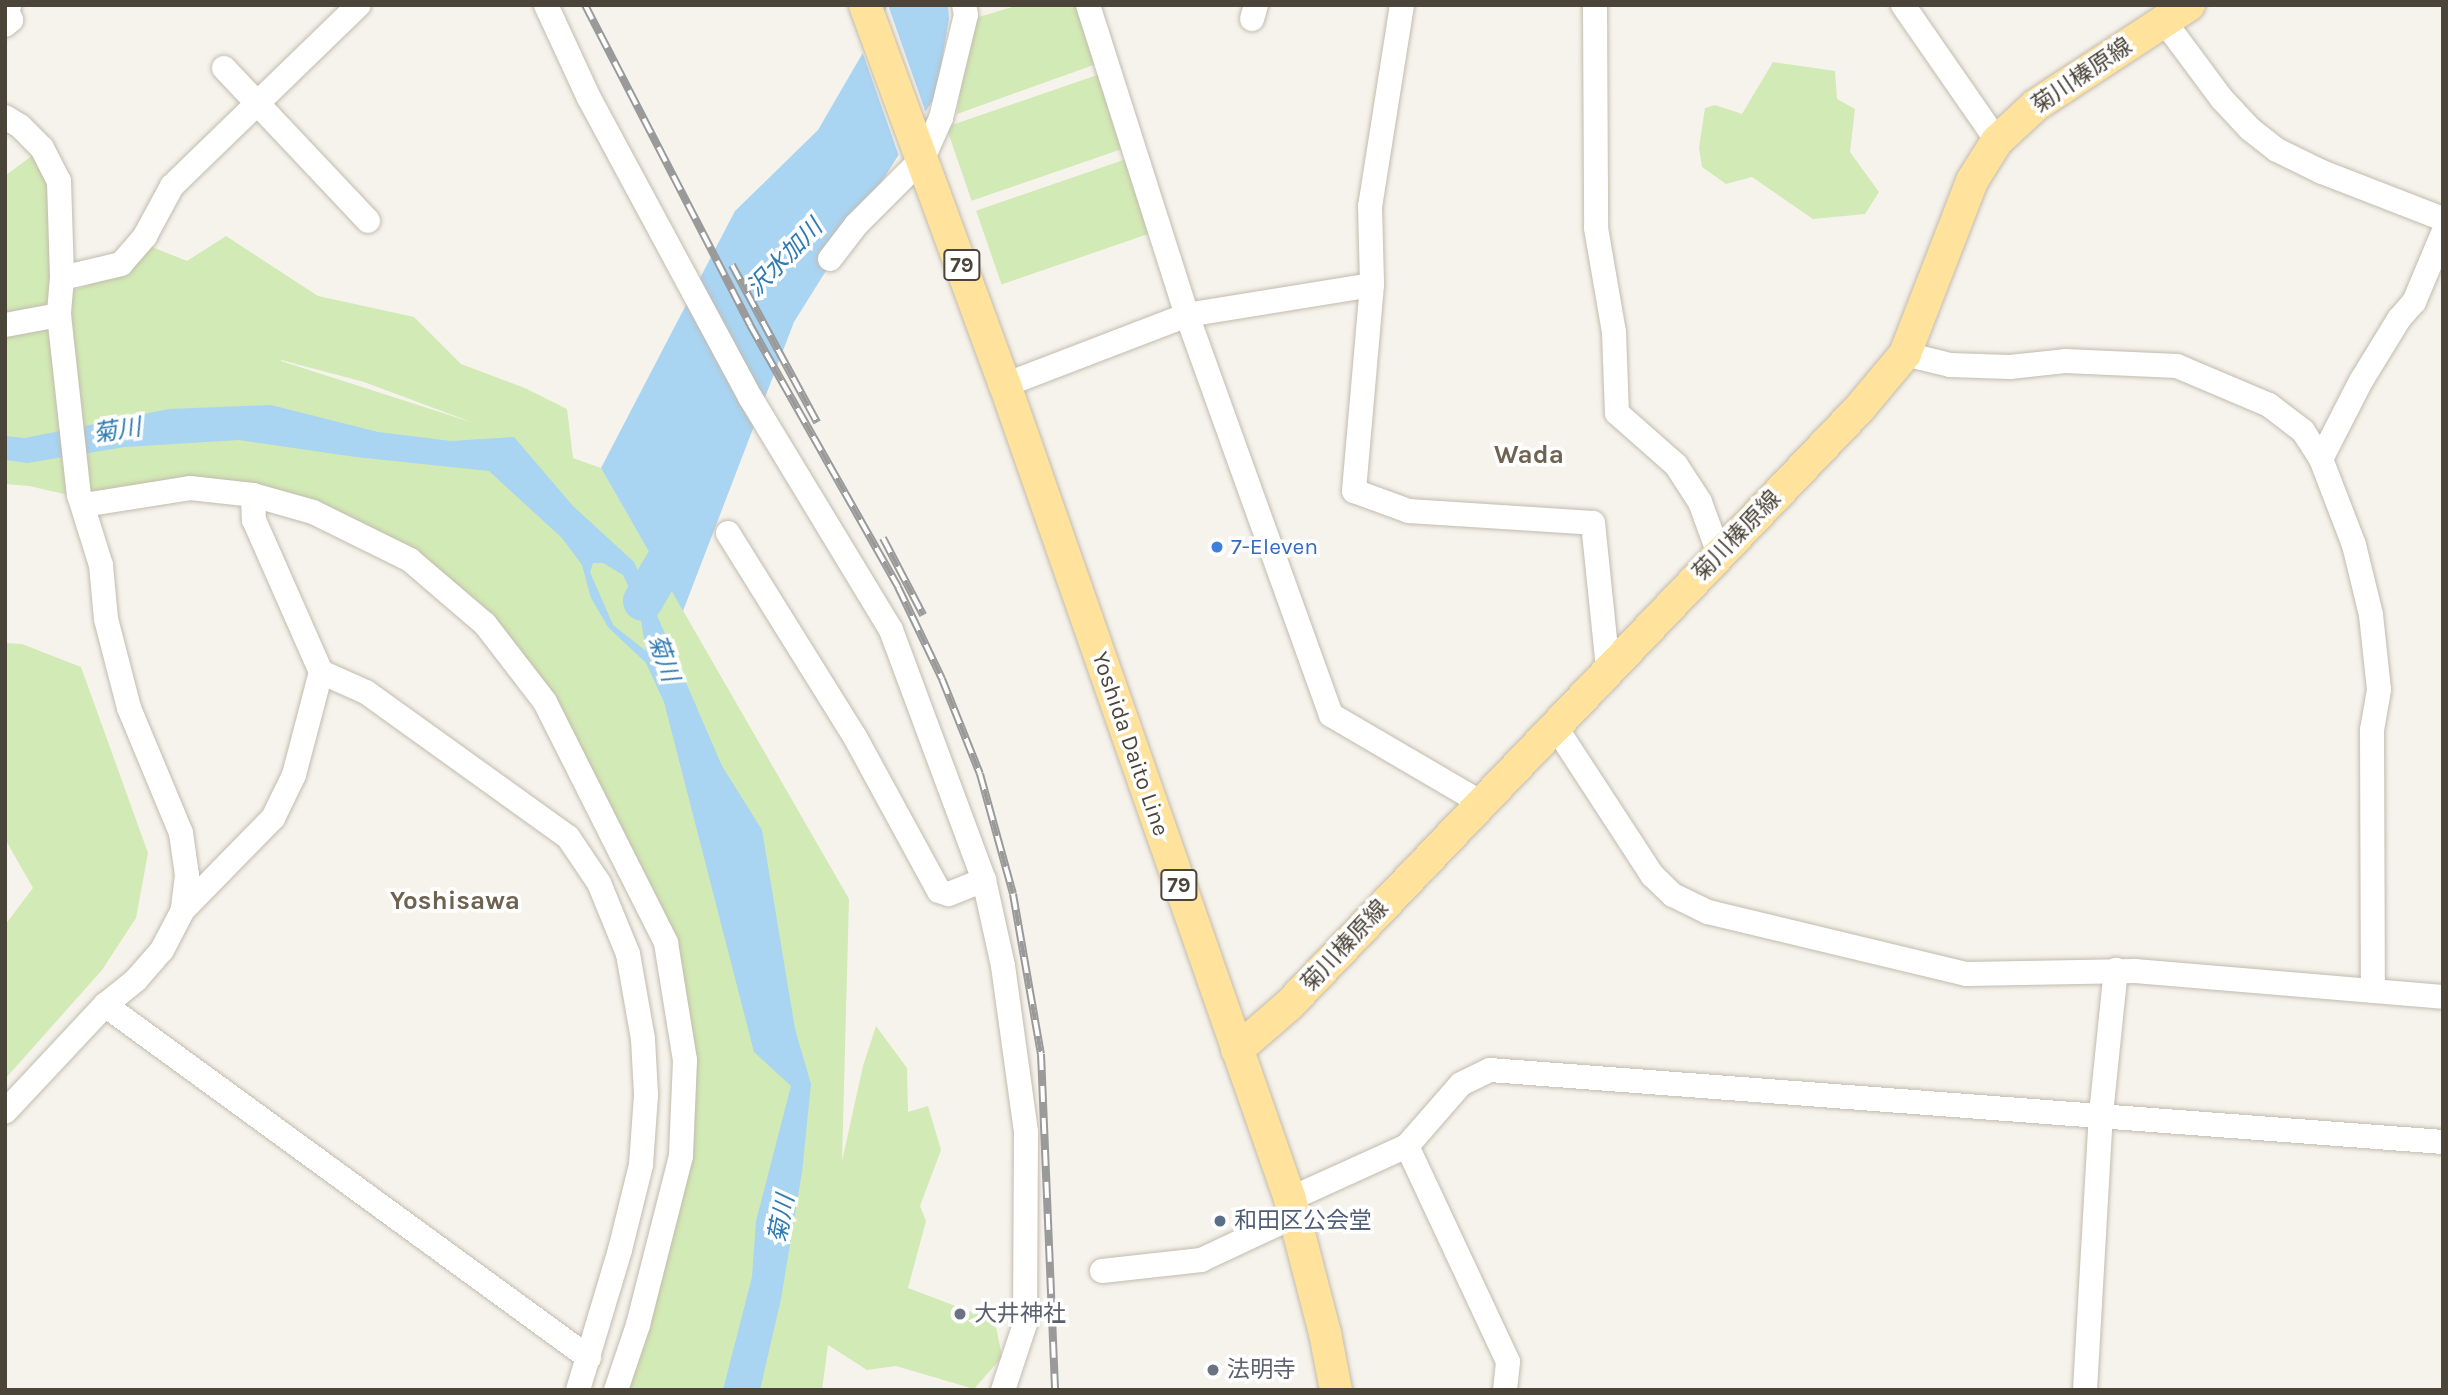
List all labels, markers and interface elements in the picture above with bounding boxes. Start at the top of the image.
street label: 菊川榛原線 [2027,32,2137,120]
water label: 沢水加川 [741,213,829,303]
road number: 79 [943,247,981,282]
water label: 菊川 [91,413,143,449]
district label: Wada [1494,439,1564,471]
street label: 菊川榛原線 [1687,485,1787,587]
place label: 7-Eleven [1231,533,1318,561]
marker: 7-Eleven [1209,539,1225,555]
water label: 菊川 [642,631,684,685]
street label: Yoshida Daito Line [1086,648,1174,840]
road number: 79 [1160,868,1198,903]
district label: Yoshisawa [390,885,520,917]
street label: 菊川榛原線 [1296,895,1394,997]
water label: 菊川 [763,1193,801,1245]
place label: 和田区公会堂 [1234,1207,1372,1235]
marker: 和田区公会堂 [1212,1213,1228,1229]
place label: 大井神社 [974,1300,1066,1328]
marker: 大井神社 [952,1306,968,1322]
place label: 法明寺 [1227,1356,1296,1384]
marker: 法明寺 [1205,1362,1221,1378]

